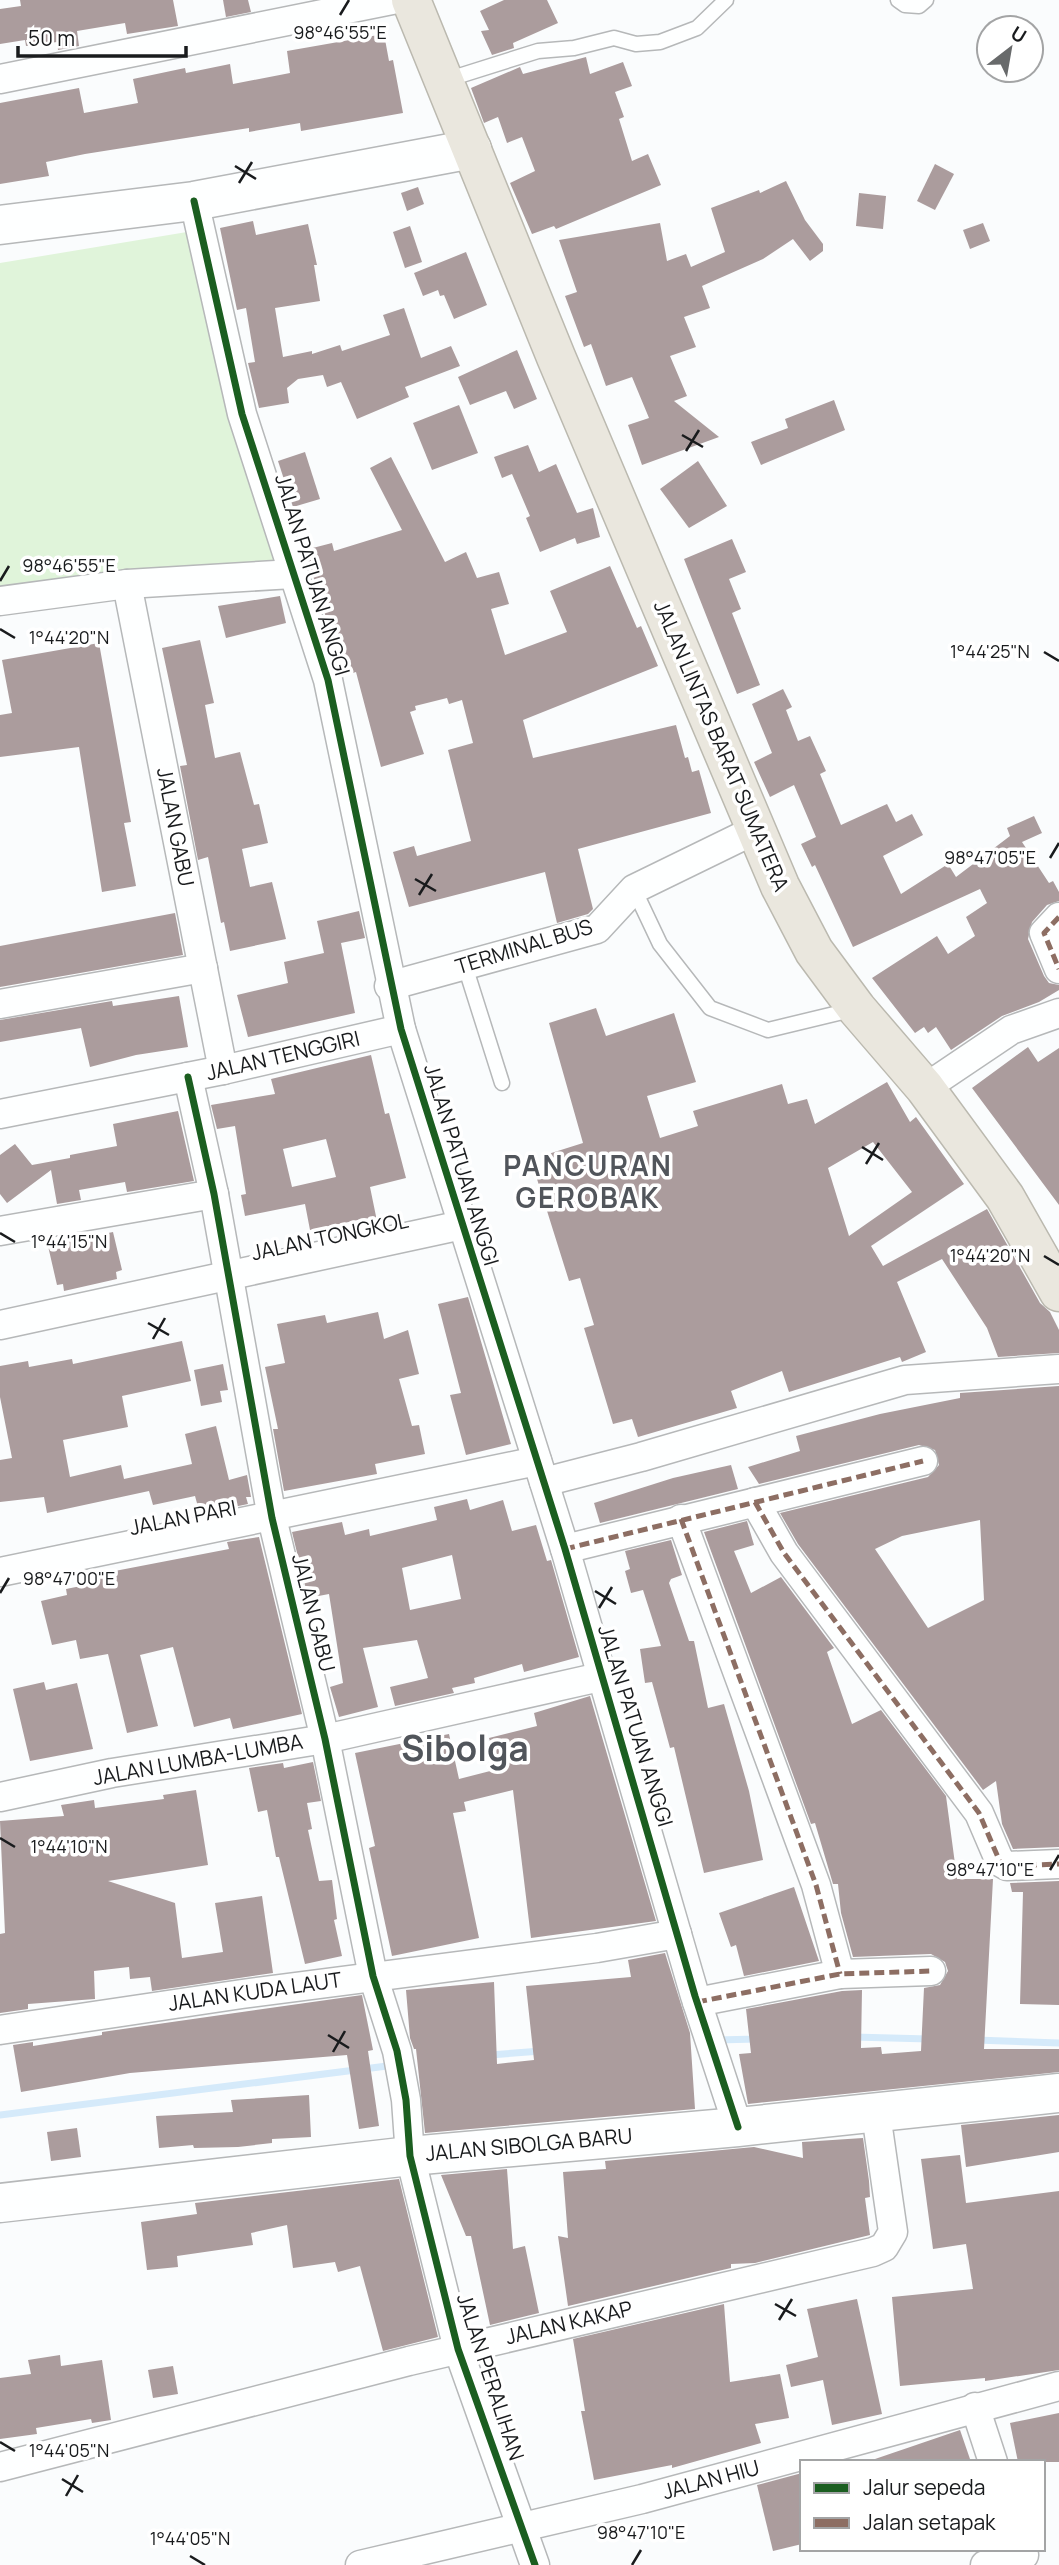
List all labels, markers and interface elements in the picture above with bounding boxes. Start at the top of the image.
scale bar [18,14,186,58]
north arrow [975,14,1045,84]
text: 98°46'55"E [293,20,387,44]
text: U [1006,20,1031,49]
text: 50 m [28,24,75,52]
street label: JALAN PATUAN ANGGI [269,470,357,679]
text: 98°46'55"E [22,553,116,577]
street label: JALAN LINTAS BARAT SUMATERA [648,596,796,895]
text: 1°44'20"N [29,625,109,649]
text: 1°44'25"N [950,639,1030,663]
street label: JALAN GABU [151,765,201,889]
text: 98°47'05"E [944,845,1036,869]
street label: TERMINAL BUS [452,912,596,980]
street label: JALAN TENGGIRI [203,1024,362,1086]
street label: JALAN PATUAN ANGGI [418,1060,506,1269]
district label: PANCURAN GEROBAK [503,1146,673,1216]
street label: JALAN TONGKOL [249,1206,411,1266]
text: 1°44'15"N [31,1229,107,1253]
text: 1°44'20"N [950,1243,1030,1267]
street label: JALAN PARI [127,1493,239,1541]
street label: JALAN GABU [286,1551,342,1675]
text: 98°47'00"E [23,1566,115,1590]
street label: JALAN PATUAN ANGGI [592,1621,680,1830]
district label: Sibolga [401,1724,529,1772]
street label: JALAN LUMBA-LUMBA [91,1727,305,1791]
text: 1°44'10"N [30,1834,108,1858]
text: 98°47'10"E [946,1857,1034,1881]
street label: JALAN KUDA LAUT [167,1965,344,2017]
street label: JALAN SIBOLGA BARU [424,2121,633,2167]
street label: JALAN PERALIHAN [451,2290,531,2464]
street label: JALAN KAKAP [503,2294,635,2350]
text: 1°44'05"N [29,2438,109,2462]
street label: JALAN HIU [659,2453,762,2505]
legend [800,2460,1045,2551]
text: Jalur sepeda [863,2473,985,2501]
text: Jalan setapak [863,2508,996,2536]
text: 98°47'10"E [597,2520,685,2544]
text: 1°44'05"N [150,2526,230,2550]

